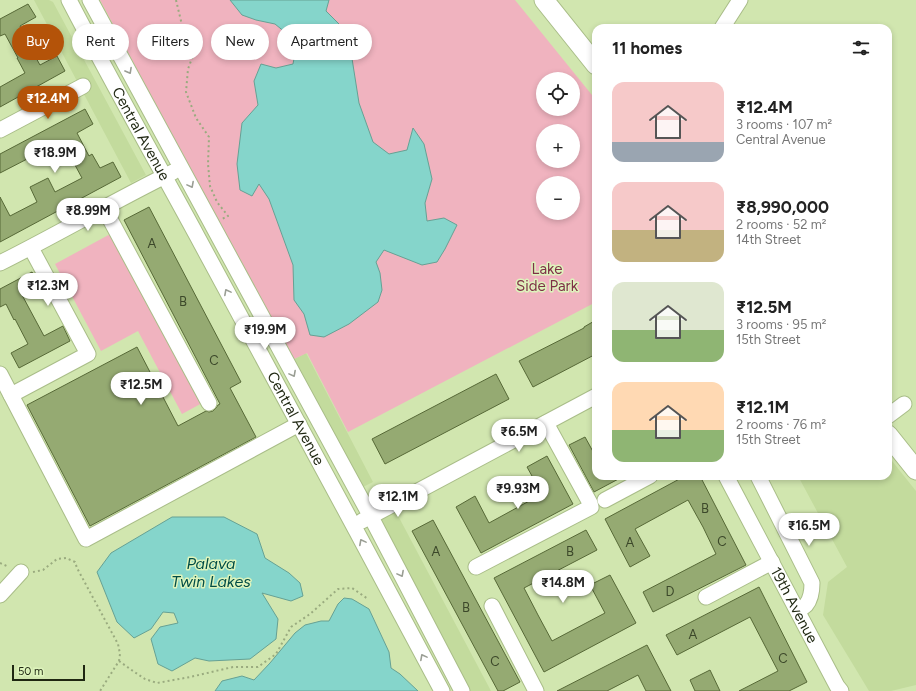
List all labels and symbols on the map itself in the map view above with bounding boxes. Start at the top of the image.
one-way arrow [124,67,132,74]
street label: Central Avenue [108,84,174,184]
pin: ₹12.4M [15,86,81,120]
pin: ₹18.9M [22,140,88,174]
one-way arrow [186,181,194,189]
pin: ₹8.99M [55,198,121,232]
house number: A [148,236,157,251]
park label: Lake Side Park [516,260,579,295]
pin: ₹12.3M [15,273,81,307]
one-way arrow [225,289,232,296]
house number: B [179,294,187,309]
pin: ₹19.9M [232,317,298,351]
house number: C [209,353,219,368]
street label: Central Avenue [263,369,328,468]
one-way arrow [288,370,295,377]
pin: ₹12.5M [108,372,174,406]
pin: ₹6.5M [491,419,547,453]
pin: ₹9.93M [485,476,551,510]
pin: ₹12.1M [365,484,431,518]
house number: B [701,501,709,516]
pin: ₹16.5M [776,513,842,547]
house number: C [717,534,727,549]
house number: A [626,535,635,550]
one-way arrow [360,539,367,546]
house number: A [432,544,441,559]
house number: B [566,544,574,559]
water label: Palava Twin Lakes [171,554,251,591]
street label: 19th Avenue [767,564,822,646]
one-way arrow [396,570,404,578]
pin: ₹14.8M [530,570,596,604]
house number: D [666,584,675,599]
house number: B [462,600,470,615]
house number: A [689,627,698,642]
house number: C [778,651,788,666]
one-way arrow [421,653,428,661]
house number: C [490,654,500,669]
scale bar [12,663,85,682]

